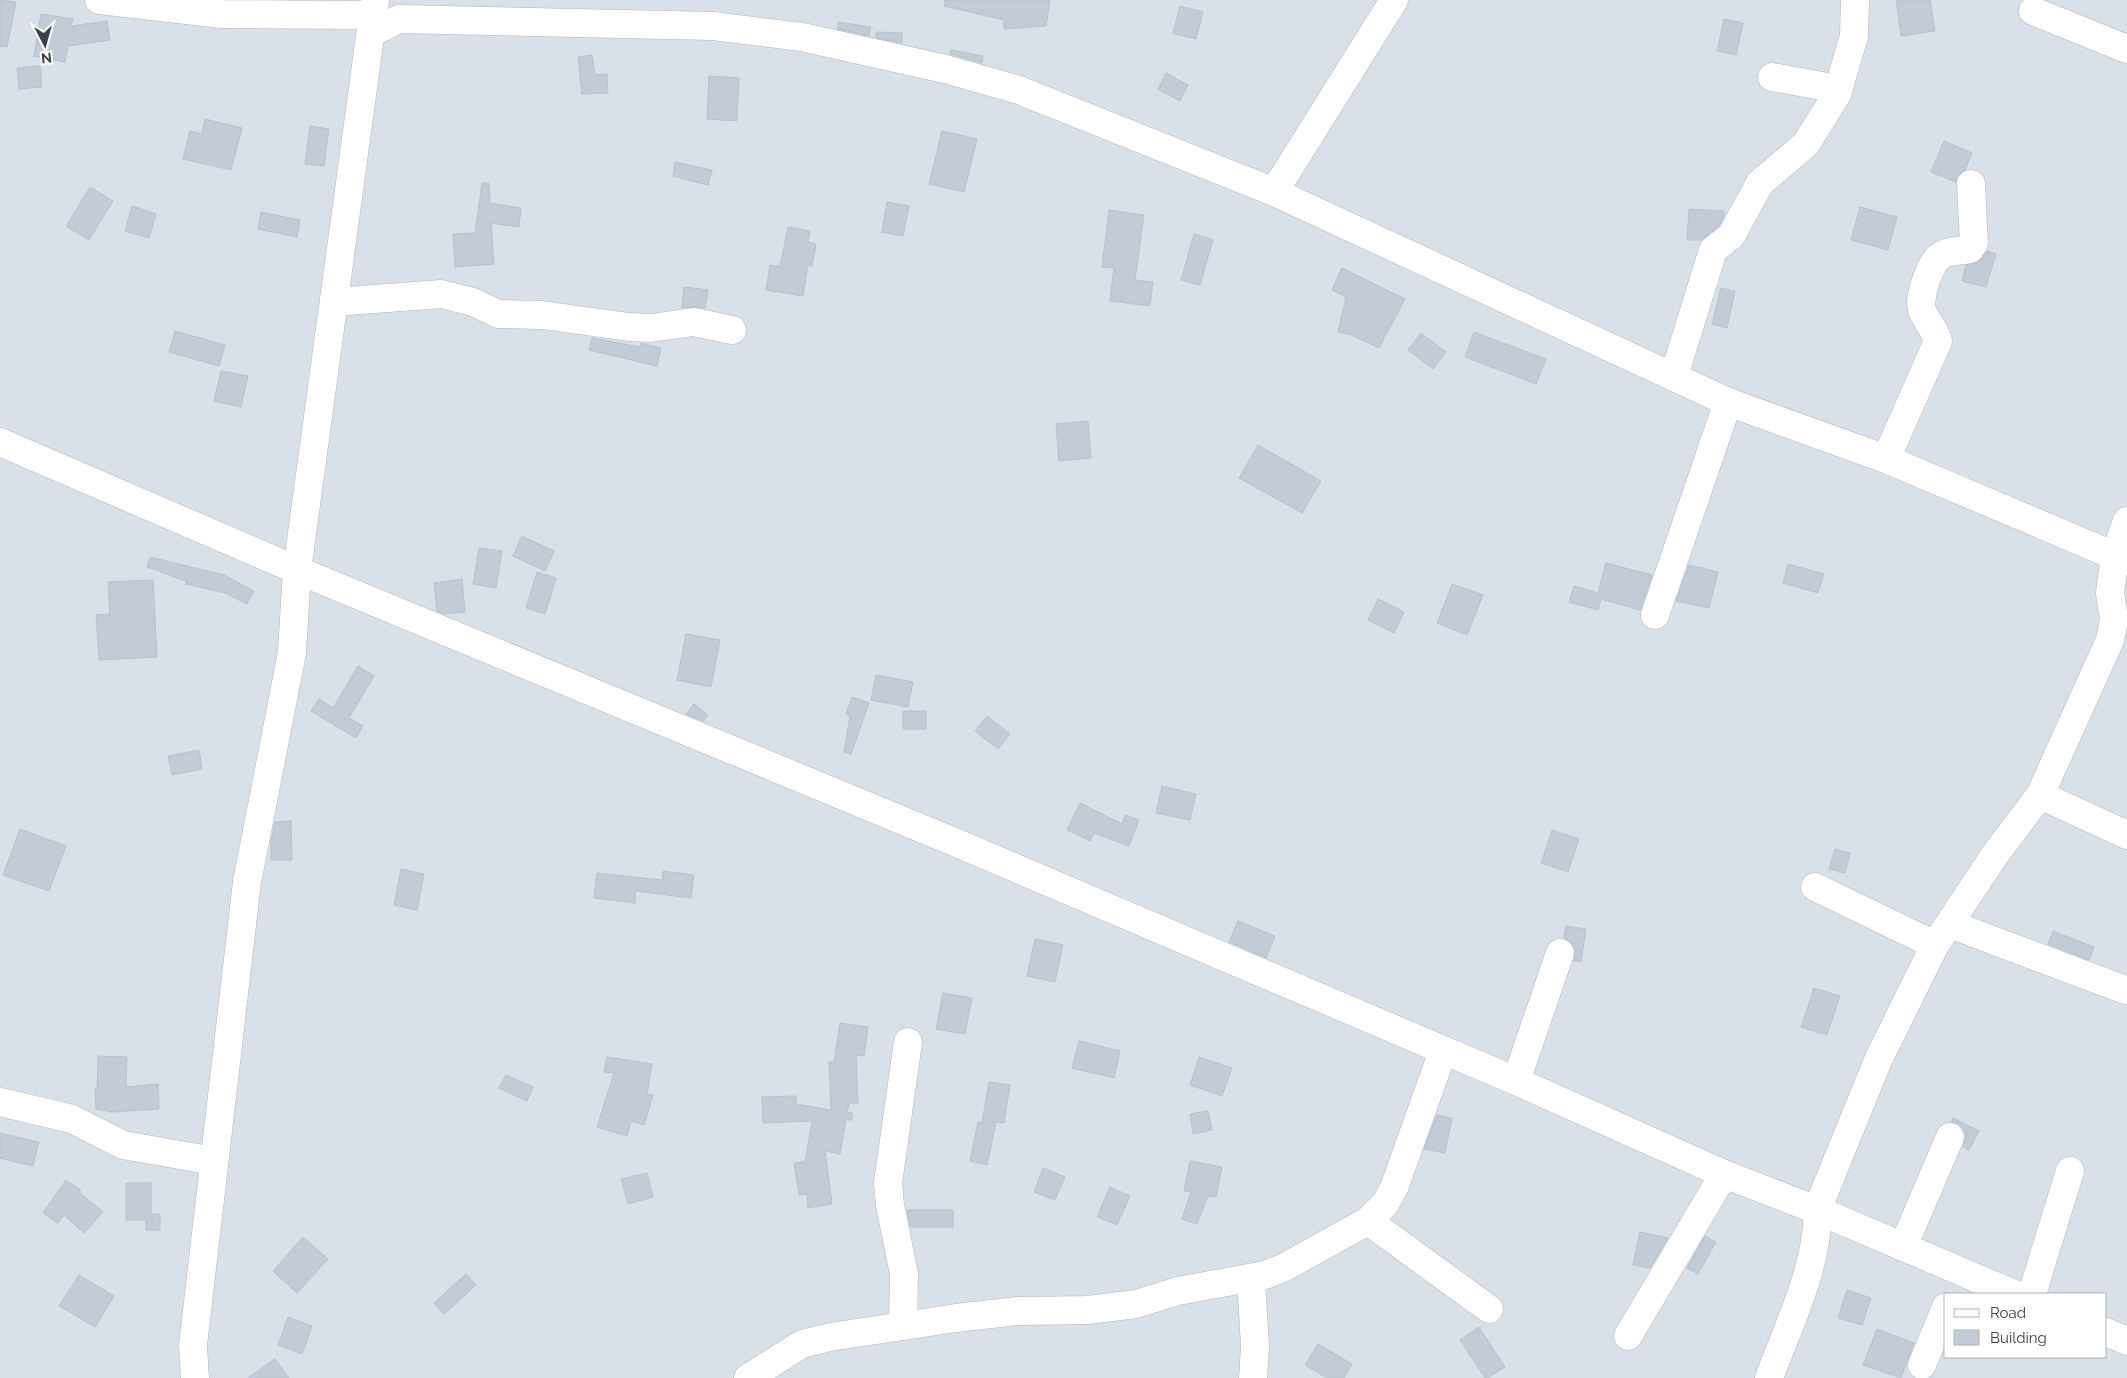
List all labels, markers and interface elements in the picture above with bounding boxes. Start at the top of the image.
north arrow [20,20,70,70]
text: N [40,49,53,66]
legend [1944,1293,2107,1358]
text: Road [1990,1304,2026,1322]
text: Building [1990,1329,2047,1347]

